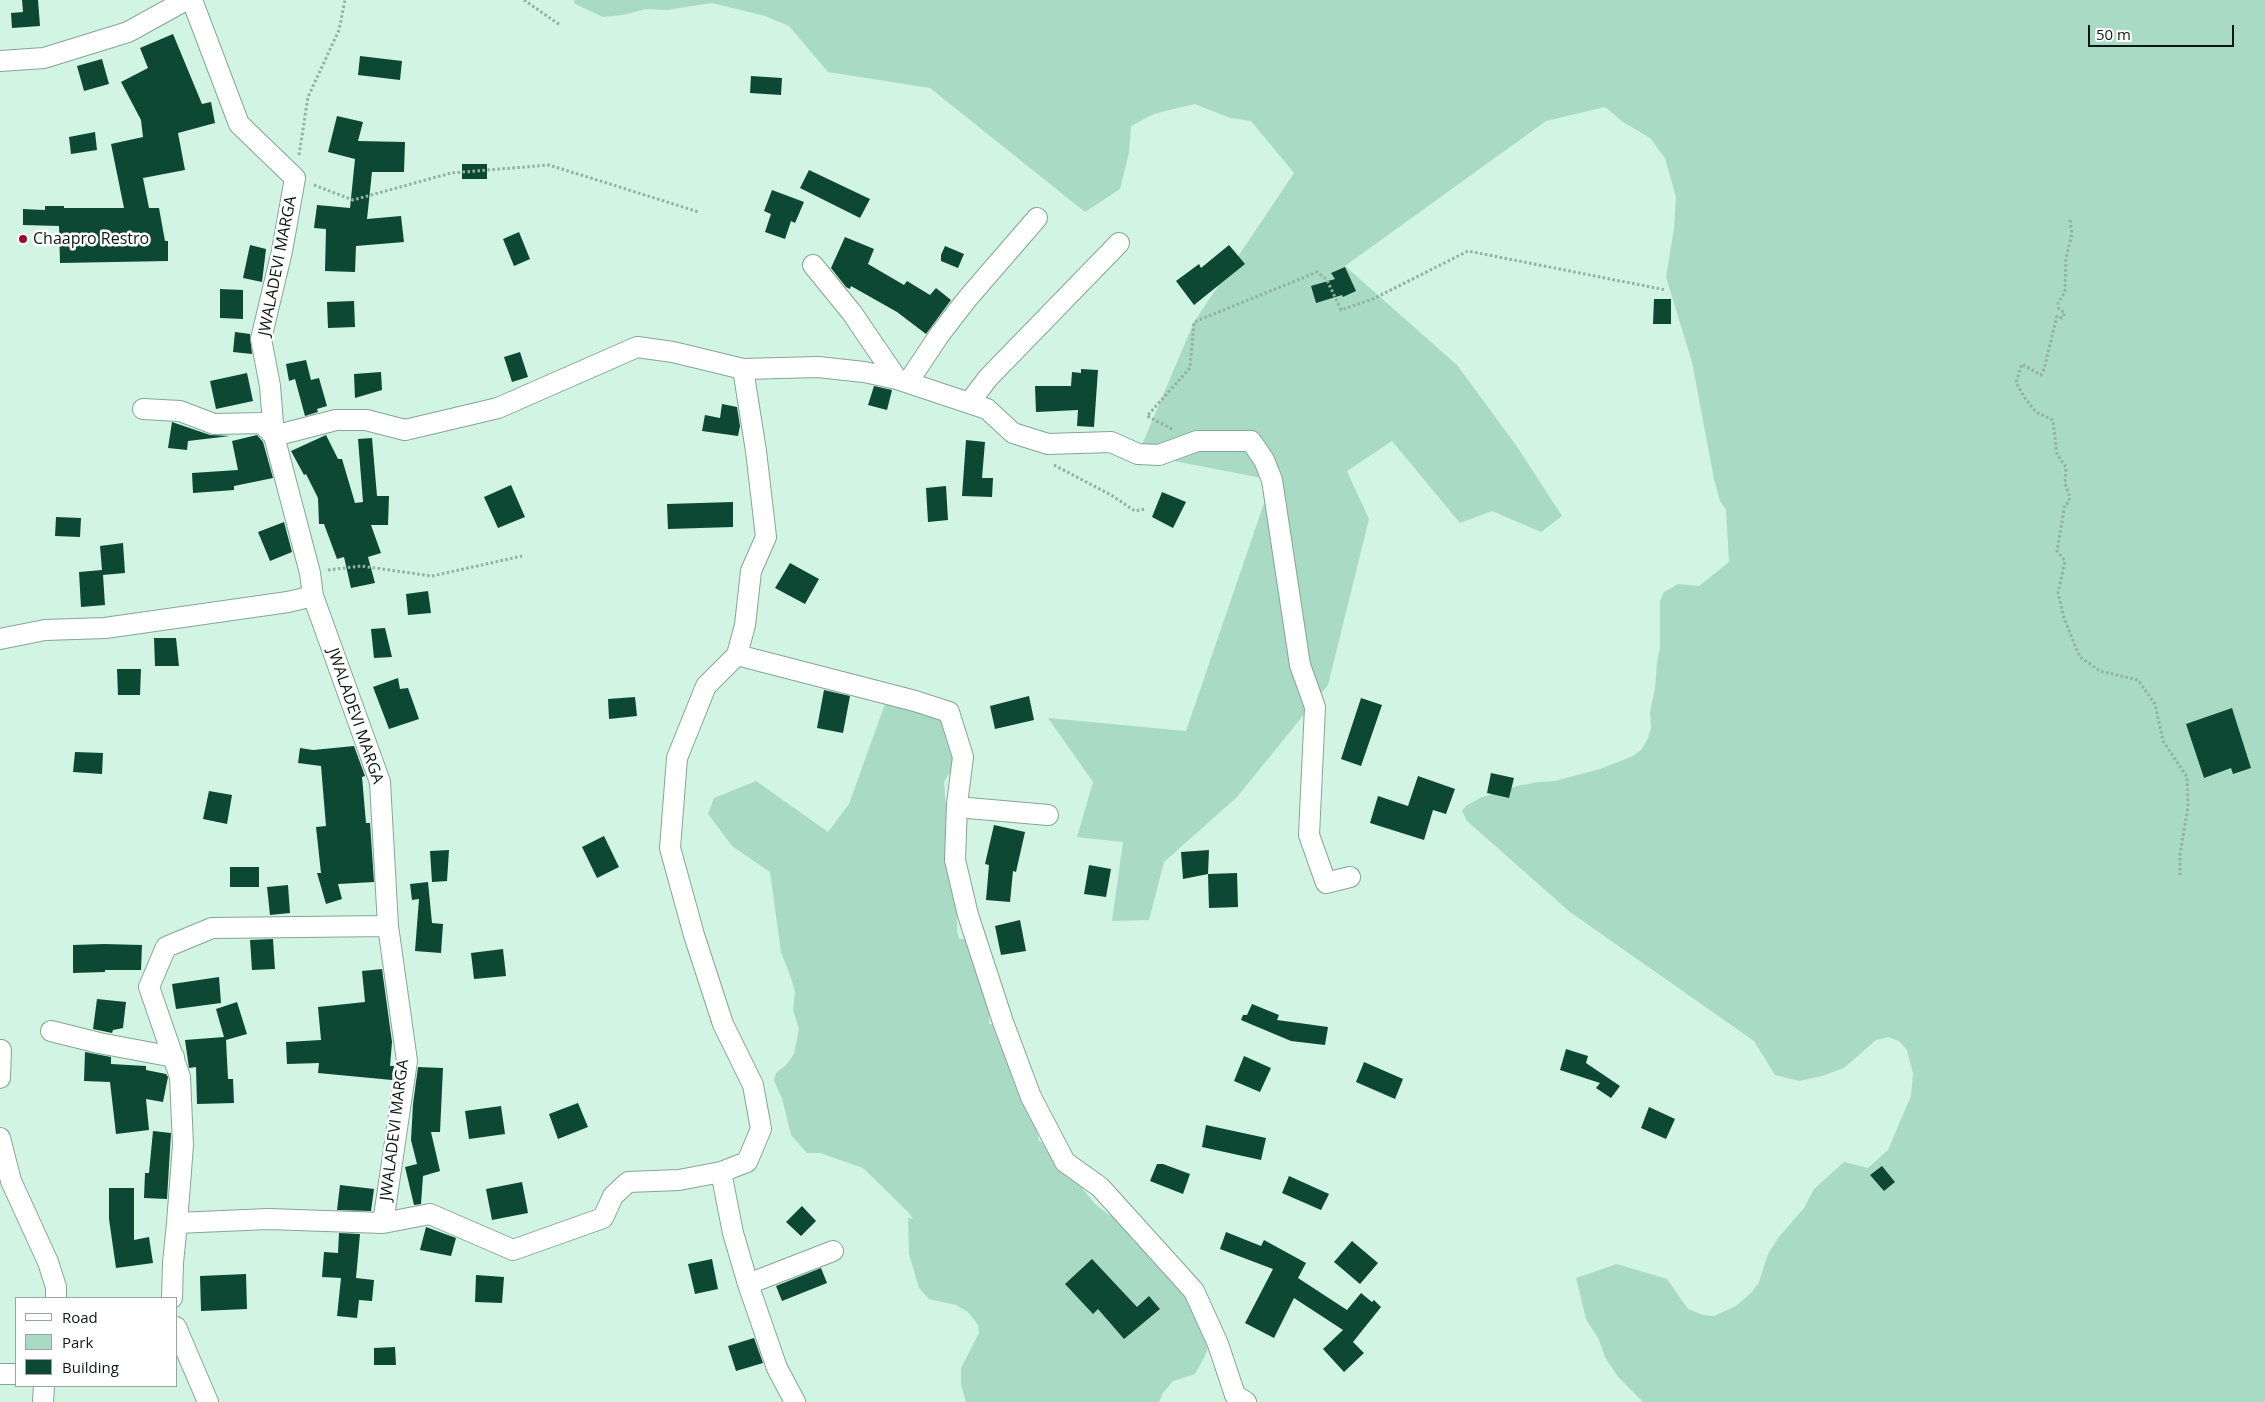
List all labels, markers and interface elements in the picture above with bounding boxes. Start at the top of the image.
scale bar [2090,15,2236,47]
text: 50 m [2096,24,2131,44]
street label: JWALADEVI MARGA [255,194,301,338]
place label: Chaapro Restro [33,229,149,249]
marker: Chaapro Restro [17,233,29,245]
street label: JWALADEVI MARGA [323,646,387,786]
street label: JWALADEVI MARGA [377,1058,413,1202]
legend [15,1297,178,1387]
text: Road [62,1307,98,1327]
text: Park [62,1332,93,1352]
text: Building [62,1357,119,1377]

